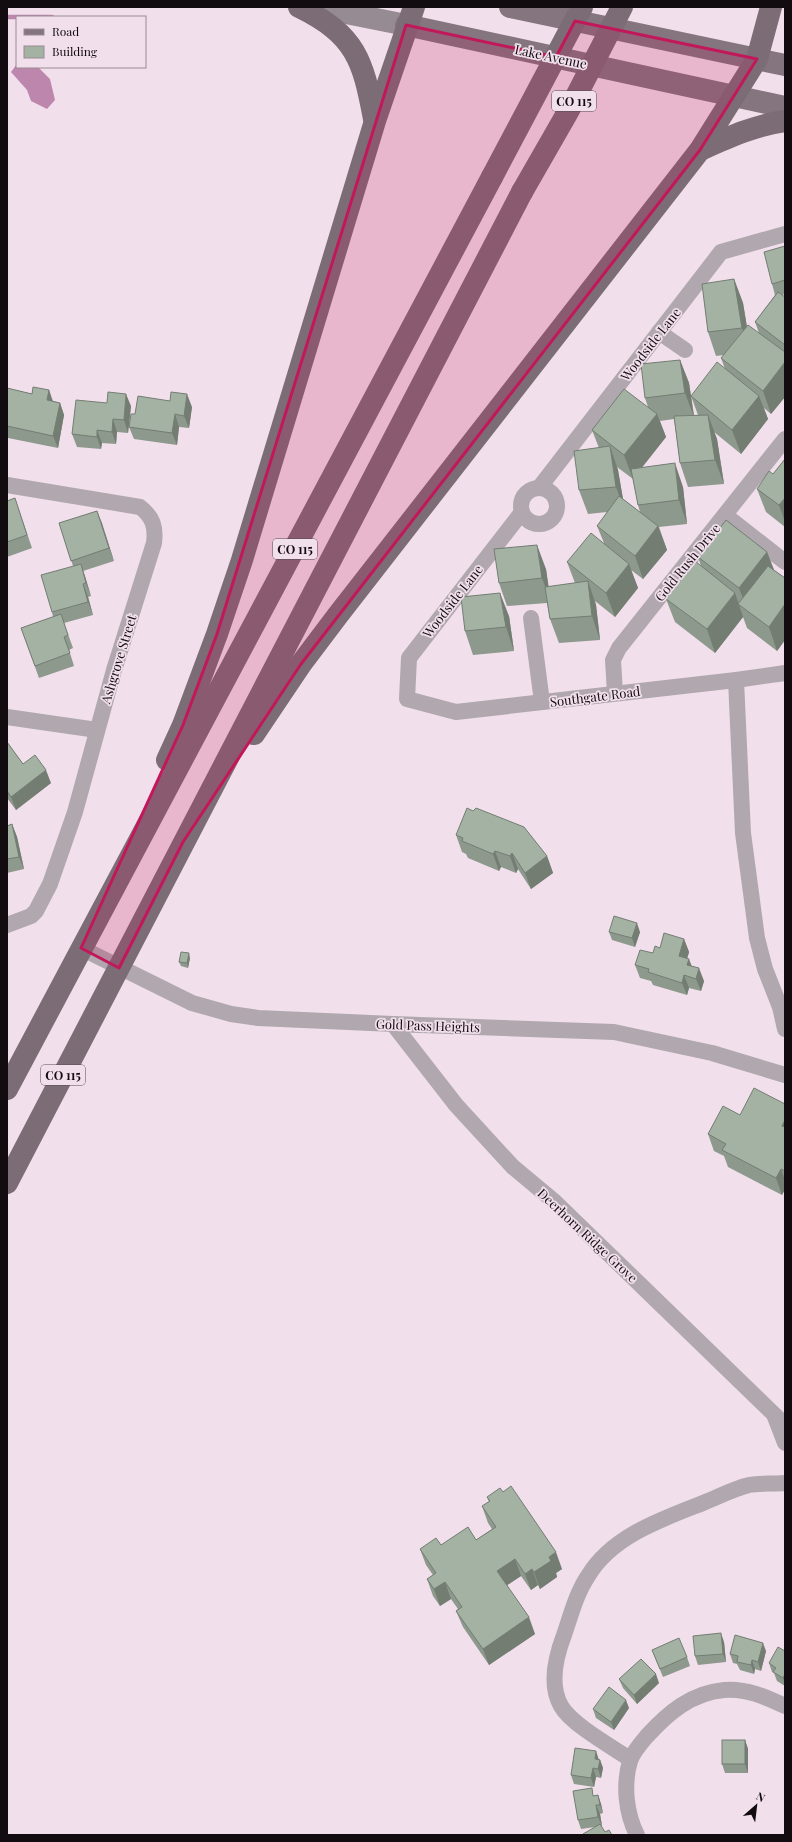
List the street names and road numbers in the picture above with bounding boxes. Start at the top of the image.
street label: Lake Avenue [513,40,589,72]
road number: CO 115 [552,91,596,111]
street label: Woodside Lane [616,304,684,385]
street label: Gold Rush Drive [651,519,724,604]
road number: CO 115 [273,539,317,559]
street label: Woodside Lane [418,561,486,642]
street label: Ashgrove Street [96,612,140,706]
street label: Southgate Road [549,682,642,710]
street label: Gold Pass Heights [376,1015,481,1035]
road number: CO 115 [41,1065,85,1085]
street label: Deerhorn Ridge Grove [534,1184,642,1286]

